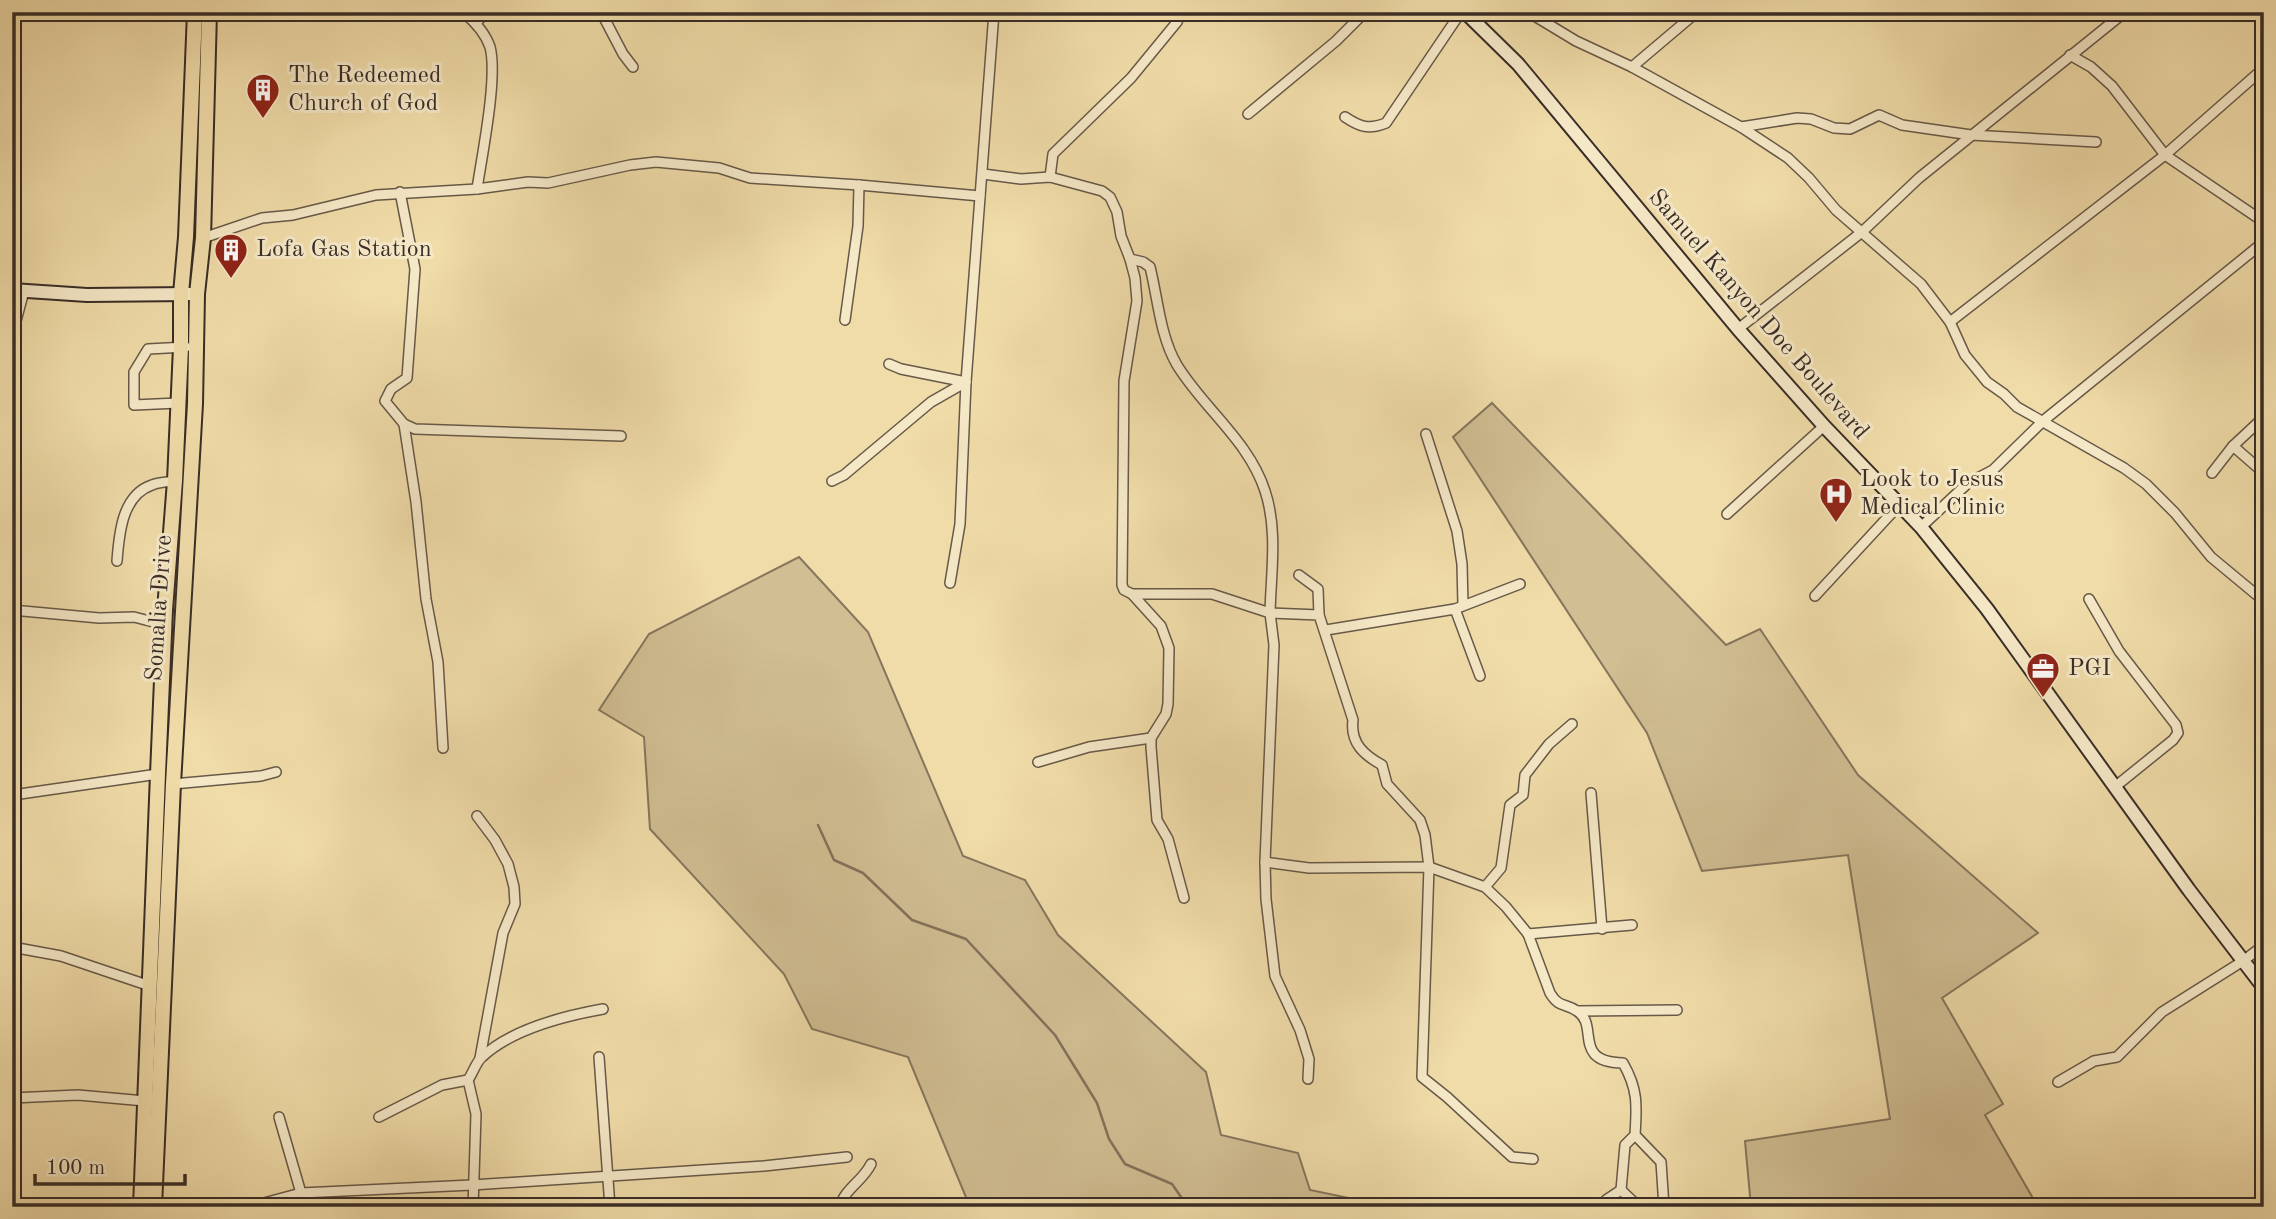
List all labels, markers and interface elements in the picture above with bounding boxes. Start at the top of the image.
place label: The Redeemed Church of God [288,64,441,116]
building icon: The Redeemed Church of God [244,71,282,120]
street label: Samuel Kanyon Doe Boulevard [1643,185,1873,445]
building icon: Lofa Gas Station [212,231,250,280]
place label: Lofa Gas Station [256,238,432,262]
place label: Look to Jesus Medical Clinic [1860,468,2005,520]
hospital icon: Look to Jesus Medical Clinic [1817,475,1855,524]
street label: Somalia Drive [143,534,177,682]
office icon: PGI [2024,650,2062,699]
place label: PGI [2068,657,2111,681]
scale bar [35,1142,186,1186]
text: 100 m [46,1158,105,1179]

